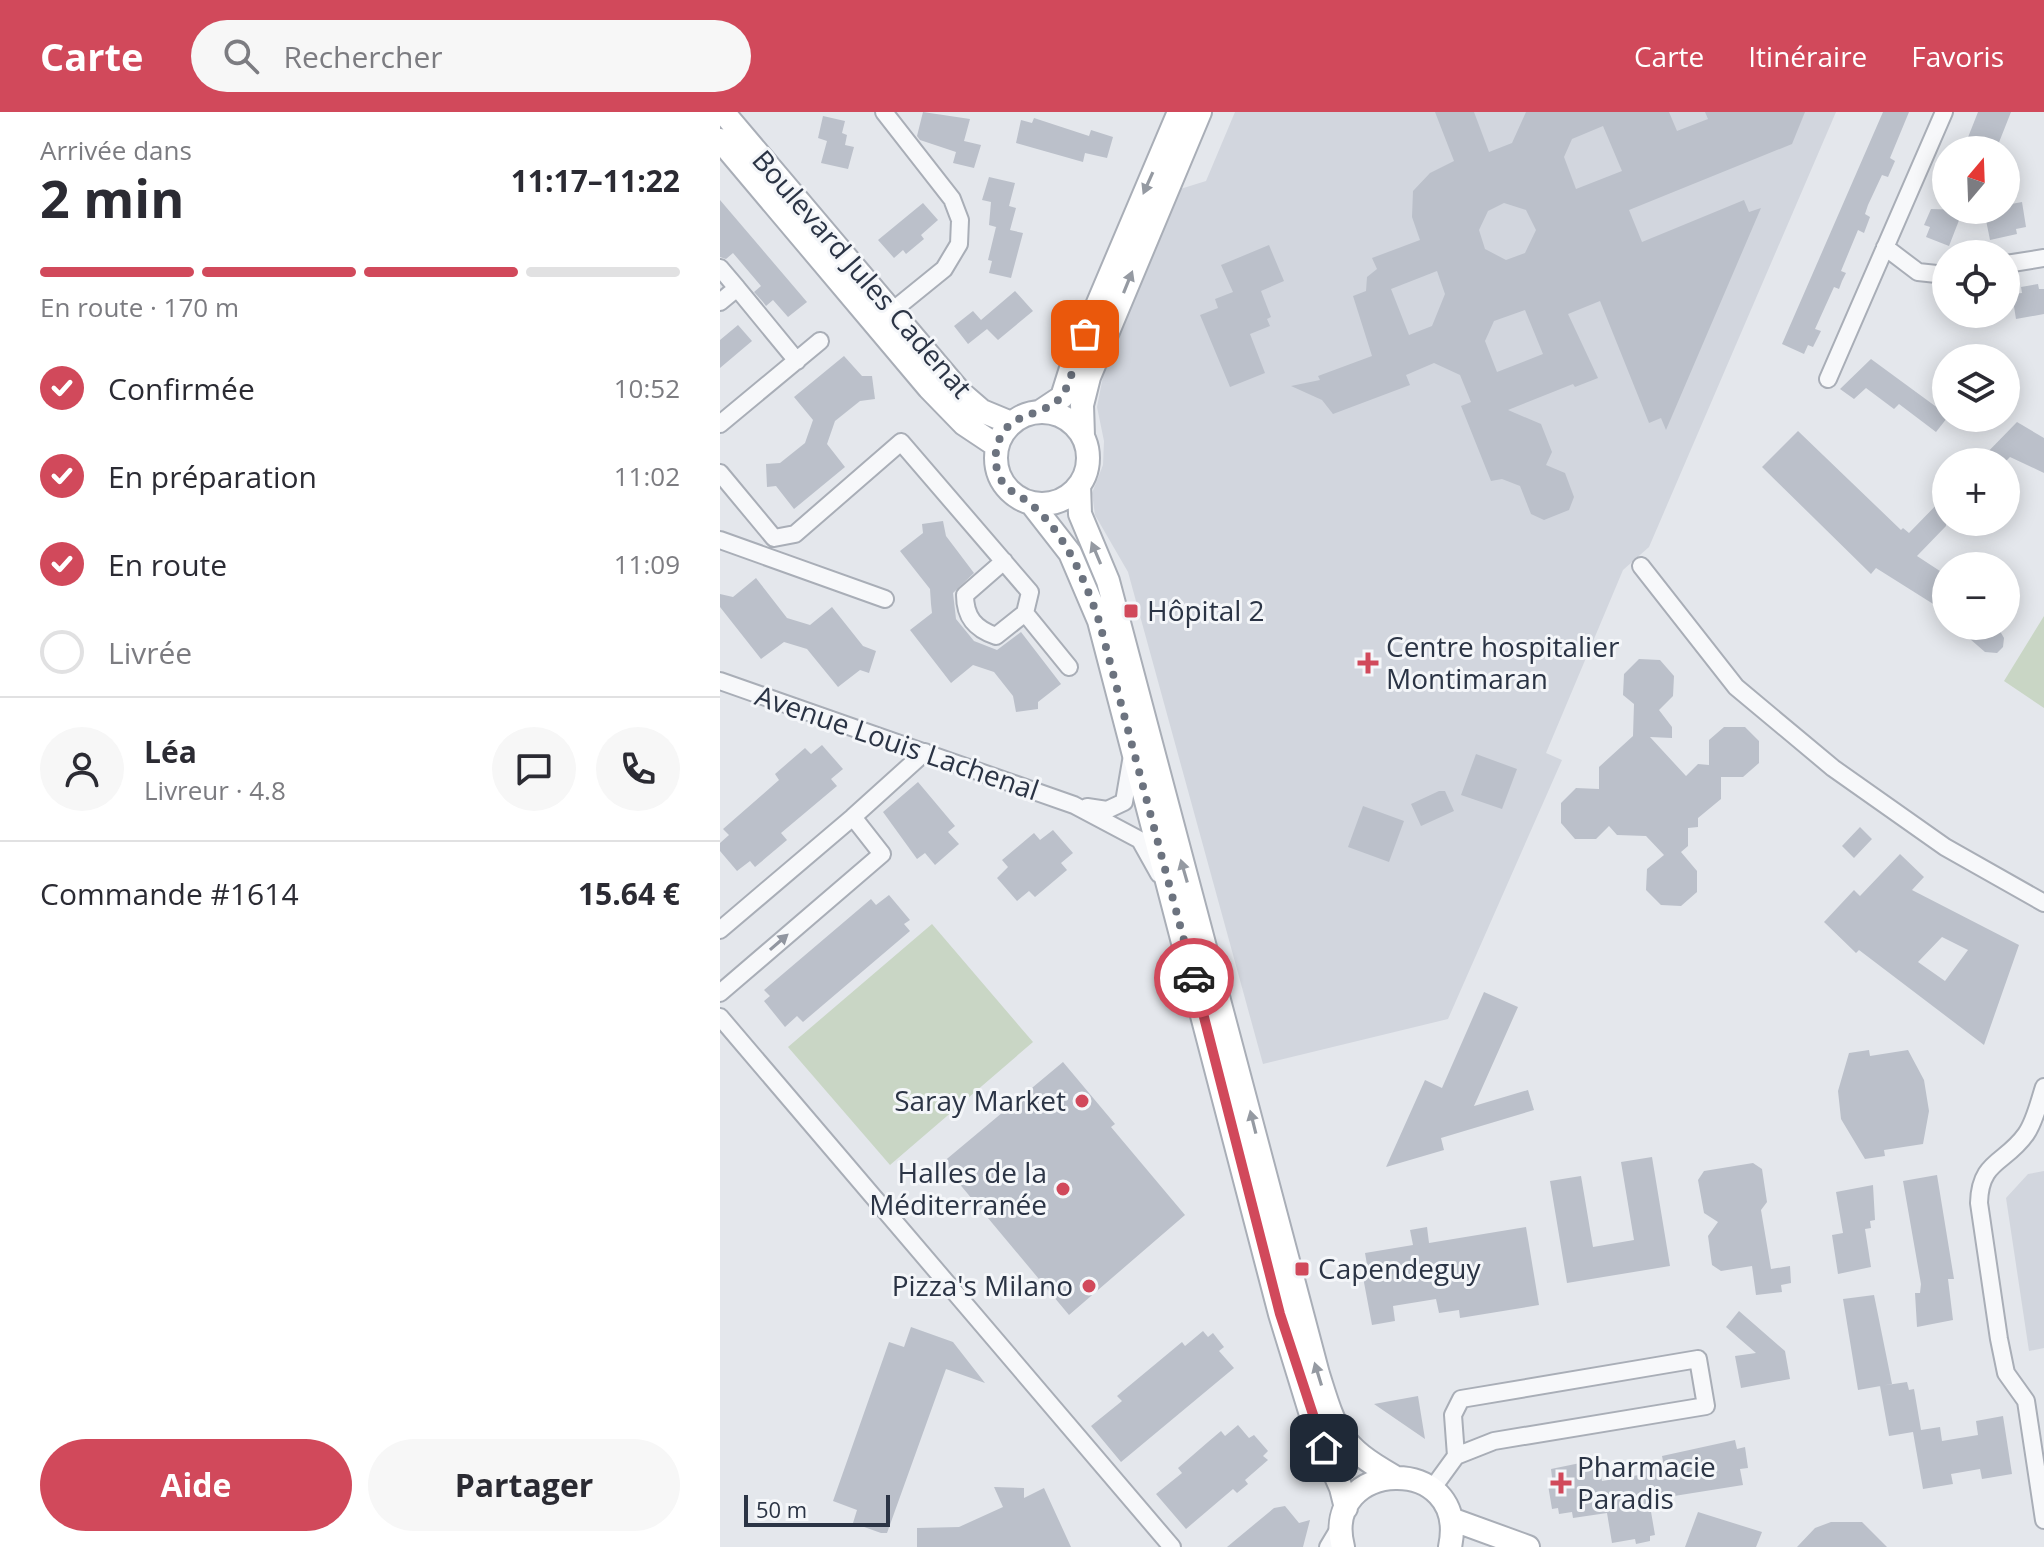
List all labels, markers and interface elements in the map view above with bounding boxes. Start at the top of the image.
search box [191,20,751,92]
text: Carte [40,30,143,82]
icon: search [219,34,263,78]
text: Rechercher [283,36,443,77]
text: Carte [1634,37,1704,75]
text: Itinéraire [1748,37,1867,75]
text: Favoris [1911,37,2004,75]
text: Arrivée dans [40,132,192,168]
north arrow [1932,136,2020,224]
map controls [1932,136,2020,640]
street label: Boulevard Jules Cadenat [744,141,981,405]
text: 11:17–11:22 [511,160,680,201]
text: 2 min [40,162,184,233]
one-way arrow [1141,172,1155,195]
button: locate [1932,240,2020,328]
one-way arrow [1122,270,1135,294]
text: En route · 170 m [40,289,239,325]
pin [1051,300,1119,368]
icon: bag [1063,312,1107,356]
button: layers [1932,344,2020,432]
icon: check [40,366,84,410]
text: Confirmée [108,368,255,409]
text: 10:52 [614,370,680,406]
button: + [1932,448,2020,536]
icon: check [40,454,84,498]
text: En préparation [108,456,317,497]
text: 11:02 [614,458,680,494]
one-way arrow [1090,541,1103,565]
icon: check [40,542,84,586]
text: En route [108,544,227,585]
text: 11:09 [614,546,680,582]
button: − [1932,552,2020,640]
place label: Hôpital 2 [1147,591,1265,629]
marker: Hôpital 2 [1122,602,1140,620]
place label: Centre hospitalier Montimaran [1386,627,1620,697]
text: Livrée [108,632,192,673]
marker: Centre hospitalier Montimaran [1357,652,1379,674]
street label: Avenue Louis Lachenal [751,676,1044,808]
button: person [40,727,124,811]
button: chat [492,727,576,811]
button: phone [596,727,680,811]
text: Léa [144,731,197,772]
text: Livreur · 4.8 [144,772,286,808]
one-way arrow [1177,859,1190,883]
text: Commande #1614 [40,873,299,914]
text: 15.64 € [578,873,680,914]
one-way arrow [769,934,789,951]
courier [1154,938,1234,1018]
icon: car [1172,956,1216,1000]
place label: Saray Market [894,1081,1066,1119]
marker: Saray Market [1073,1092,1091,1110]
one-way arrow [1247,1109,1259,1134]
place label: Halles de la Méditerranée [869,1153,1047,1223]
marker: Halles de la Méditerranée [1054,1180,1072,1198]
place label: Capendeguy [1318,1249,1481,1287]
marker: Capendeguy [1293,1260,1311,1278]
place label: Pizza's Milano [892,1266,1073,1304]
marker: Pizza's Milano [1080,1277,1098,1295]
one-way arrow [1311,1361,1324,1385]
pin [1290,1414,1358,1482]
icon: home [1302,1426,1346,1470]
button: Aide [40,1439,352,1531]
button: Partager [368,1439,680,1531]
place label: Pharmacie Paradis [1577,1447,1716,1517]
marker: Pharmacie Paradis [1552,1474,1570,1492]
scale bar [744,1491,890,1527]
text: 50 m [756,1494,807,1524]

